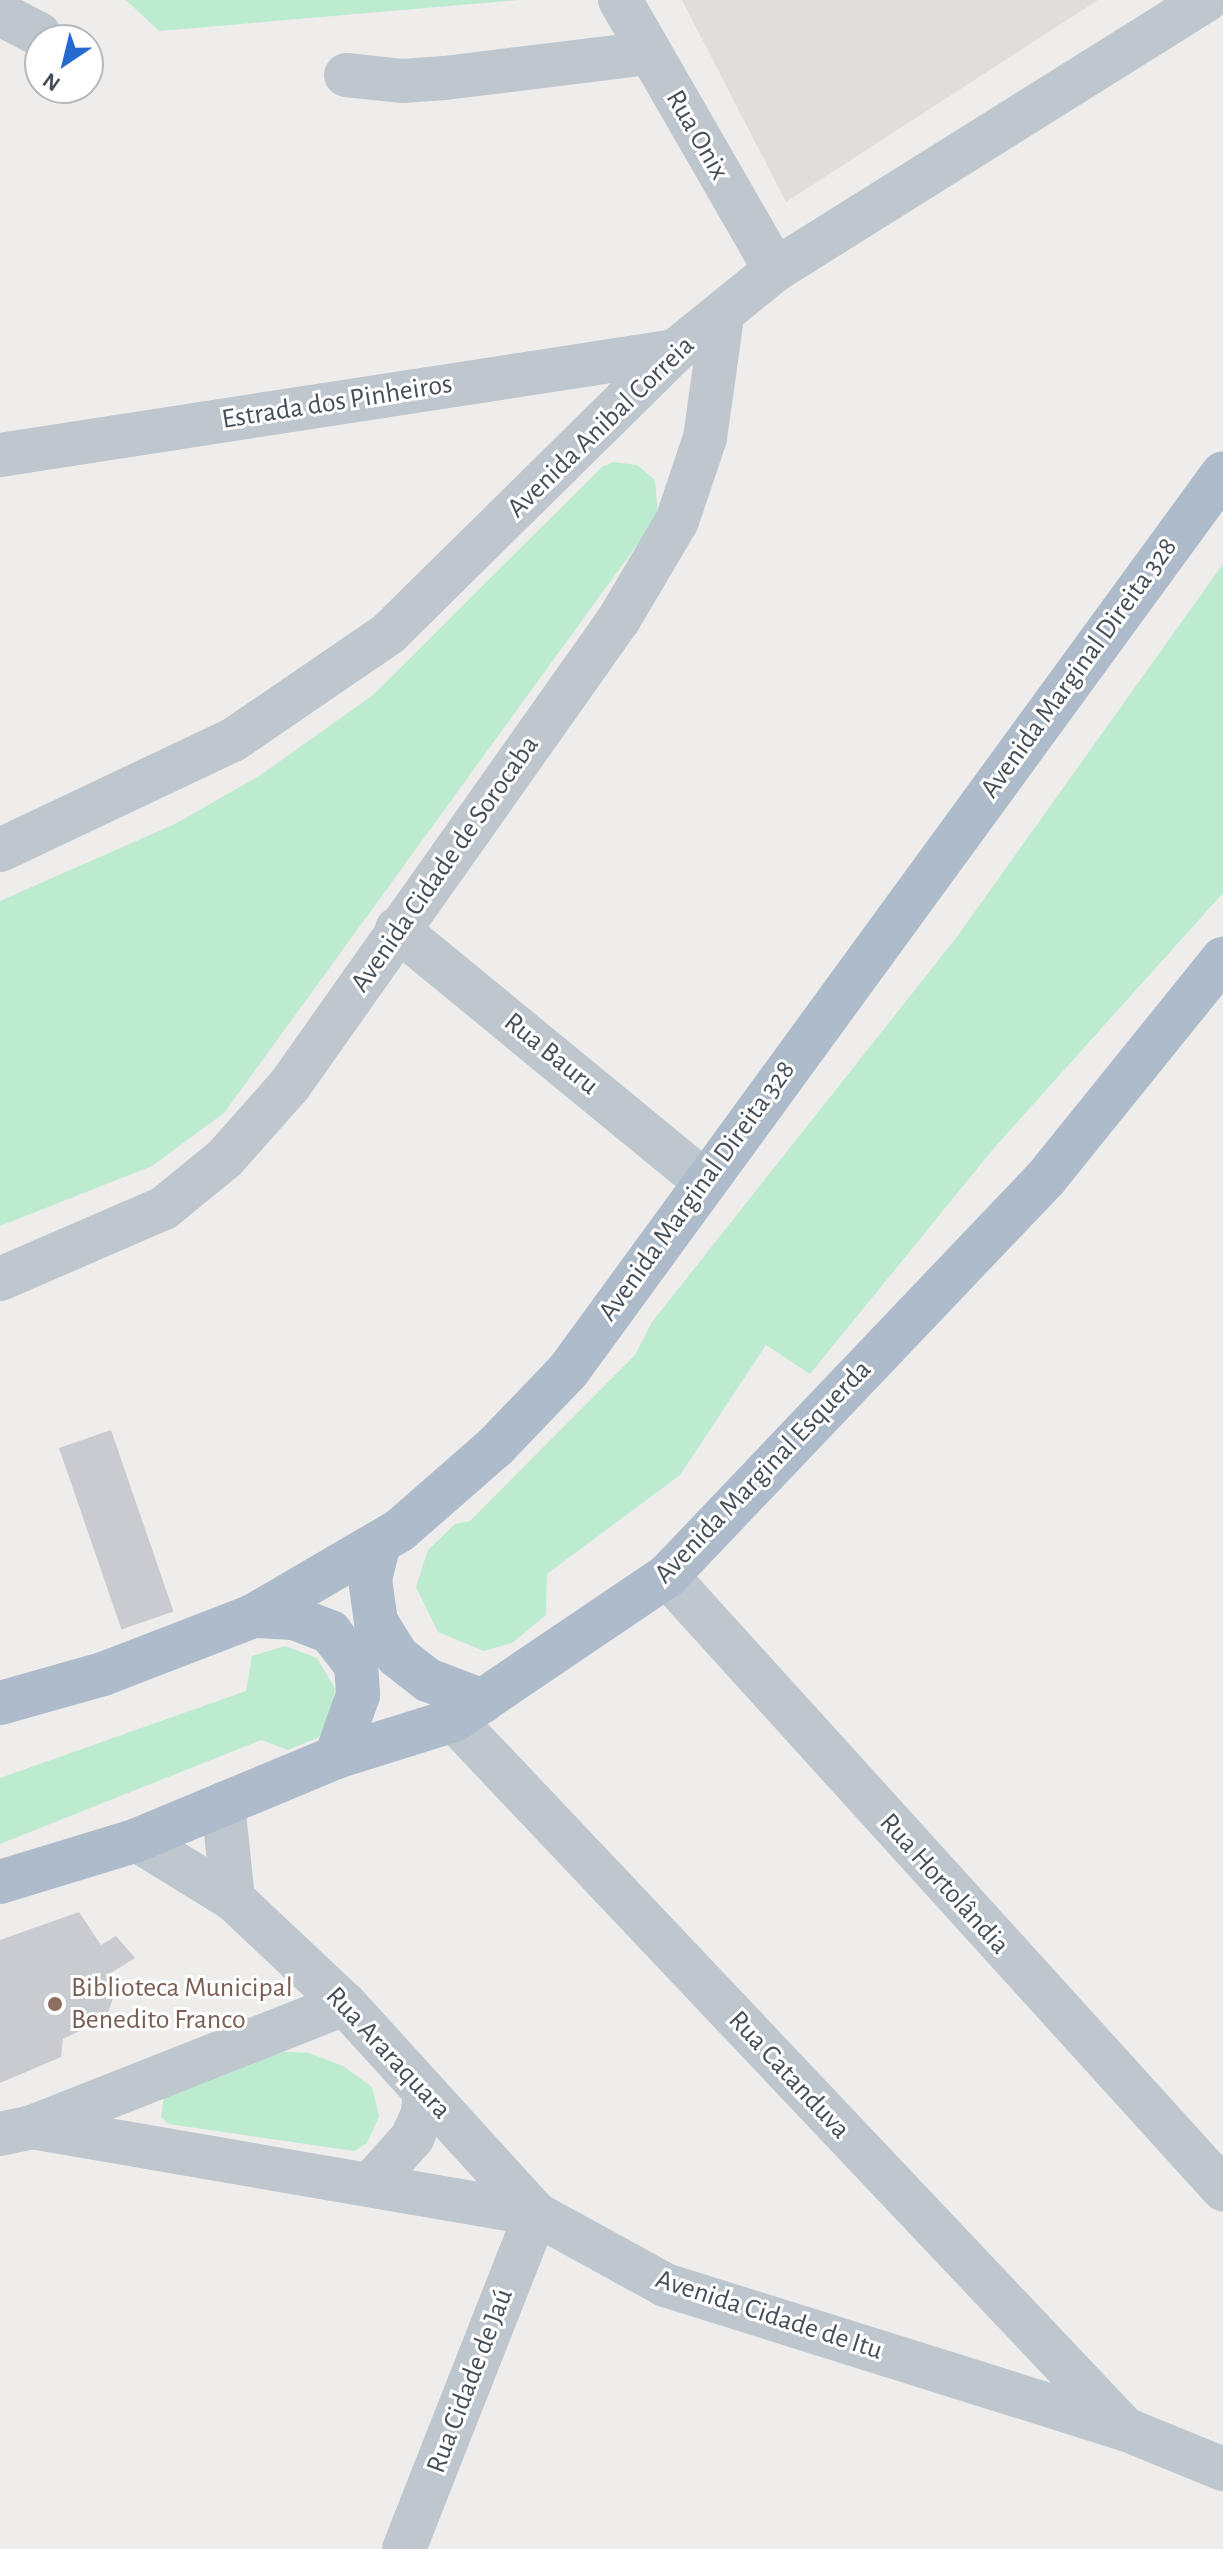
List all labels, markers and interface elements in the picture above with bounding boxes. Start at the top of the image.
north arrow [24,24,104,104]
text: N [39,69,64,95]
street label: Rua Onix [658,84,736,186]
street label: Avenida Anibal Correia [500,329,702,525]
street label: Estrada dos Pinheiros [219,367,455,437]
street label: Avenida Marginal Direita 328 [973,531,1185,805]
street label: Avenida Cidade de Sorocaba [344,729,546,999]
street label: Rua Bauru [497,1006,605,1102]
street label: Avenida Marginal Direita 328 [591,1054,803,1328]
street label: Avenida Marginal Esquerda [647,1353,879,1591]
street label: Rua Hortolândia [872,1806,1016,1962]
place label: Biblioteca Municipal Benedito Franco [71,1971,293,2037]
street label: Rua Araraquara [318,1980,458,2126]
marker: Biblioteca Municipal Benedito Franco [46,1995,64,2013]
street label: Rua Catanduva [721,2004,857,2146]
street label: Avenida Cidade de Itu [651,2262,887,2368]
street label: Rua Cidade de Jaú [419,2284,521,2478]

